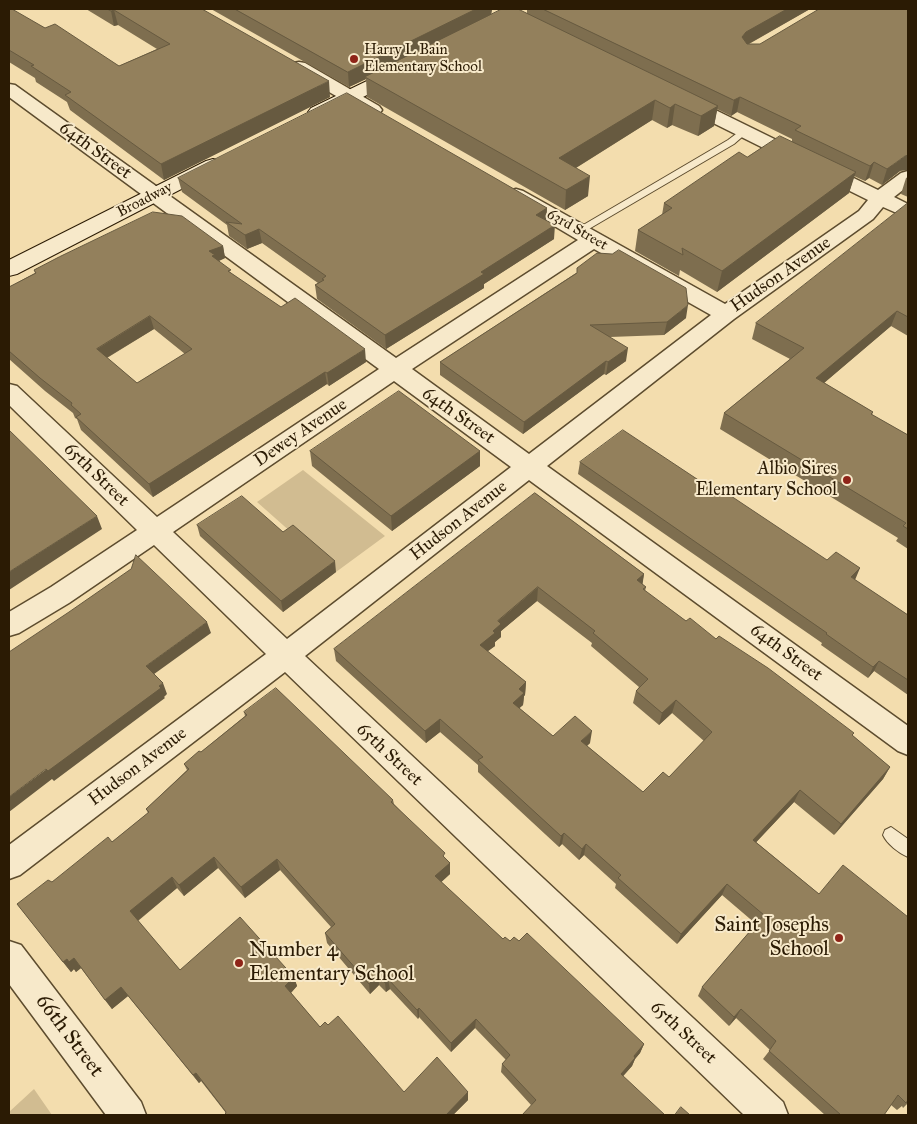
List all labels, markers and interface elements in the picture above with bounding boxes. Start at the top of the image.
place label: Harry L Bain Elementary School [364,41,482,76]
marker: Harry L Bain Elementary School [348,53,360,65]
street label: 64th Street [55,118,135,184]
street label: Broadway [114,178,176,222]
street label: 63rd Street [543,205,611,255]
street label: Hudson Avenue [727,232,835,318]
street label: 64th Street [417,383,499,449]
street label: Dewey Avenue [251,394,351,472]
street label: 65th Street [59,439,133,511]
place label: Albio Sires Elementary School [695,459,837,502]
marker: Albio Sires Elementary School [841,474,853,486]
street label: Hudson Avenue [406,476,512,566]
street label: 64th Street [746,620,826,686]
street label: 65th Street [351,719,427,791]
street label: Hudson Avenue [85,723,191,811]
place label: Saint Josephs School [714,913,829,963]
marker: Saint Josephs School [833,932,845,944]
place label: Number 4 Elementary School [249,938,414,988]
marker: Number 4 Elementary School [233,957,245,969]
street label: 66th Street [30,990,108,1082]
street label: 65th Street [645,997,721,1069]

